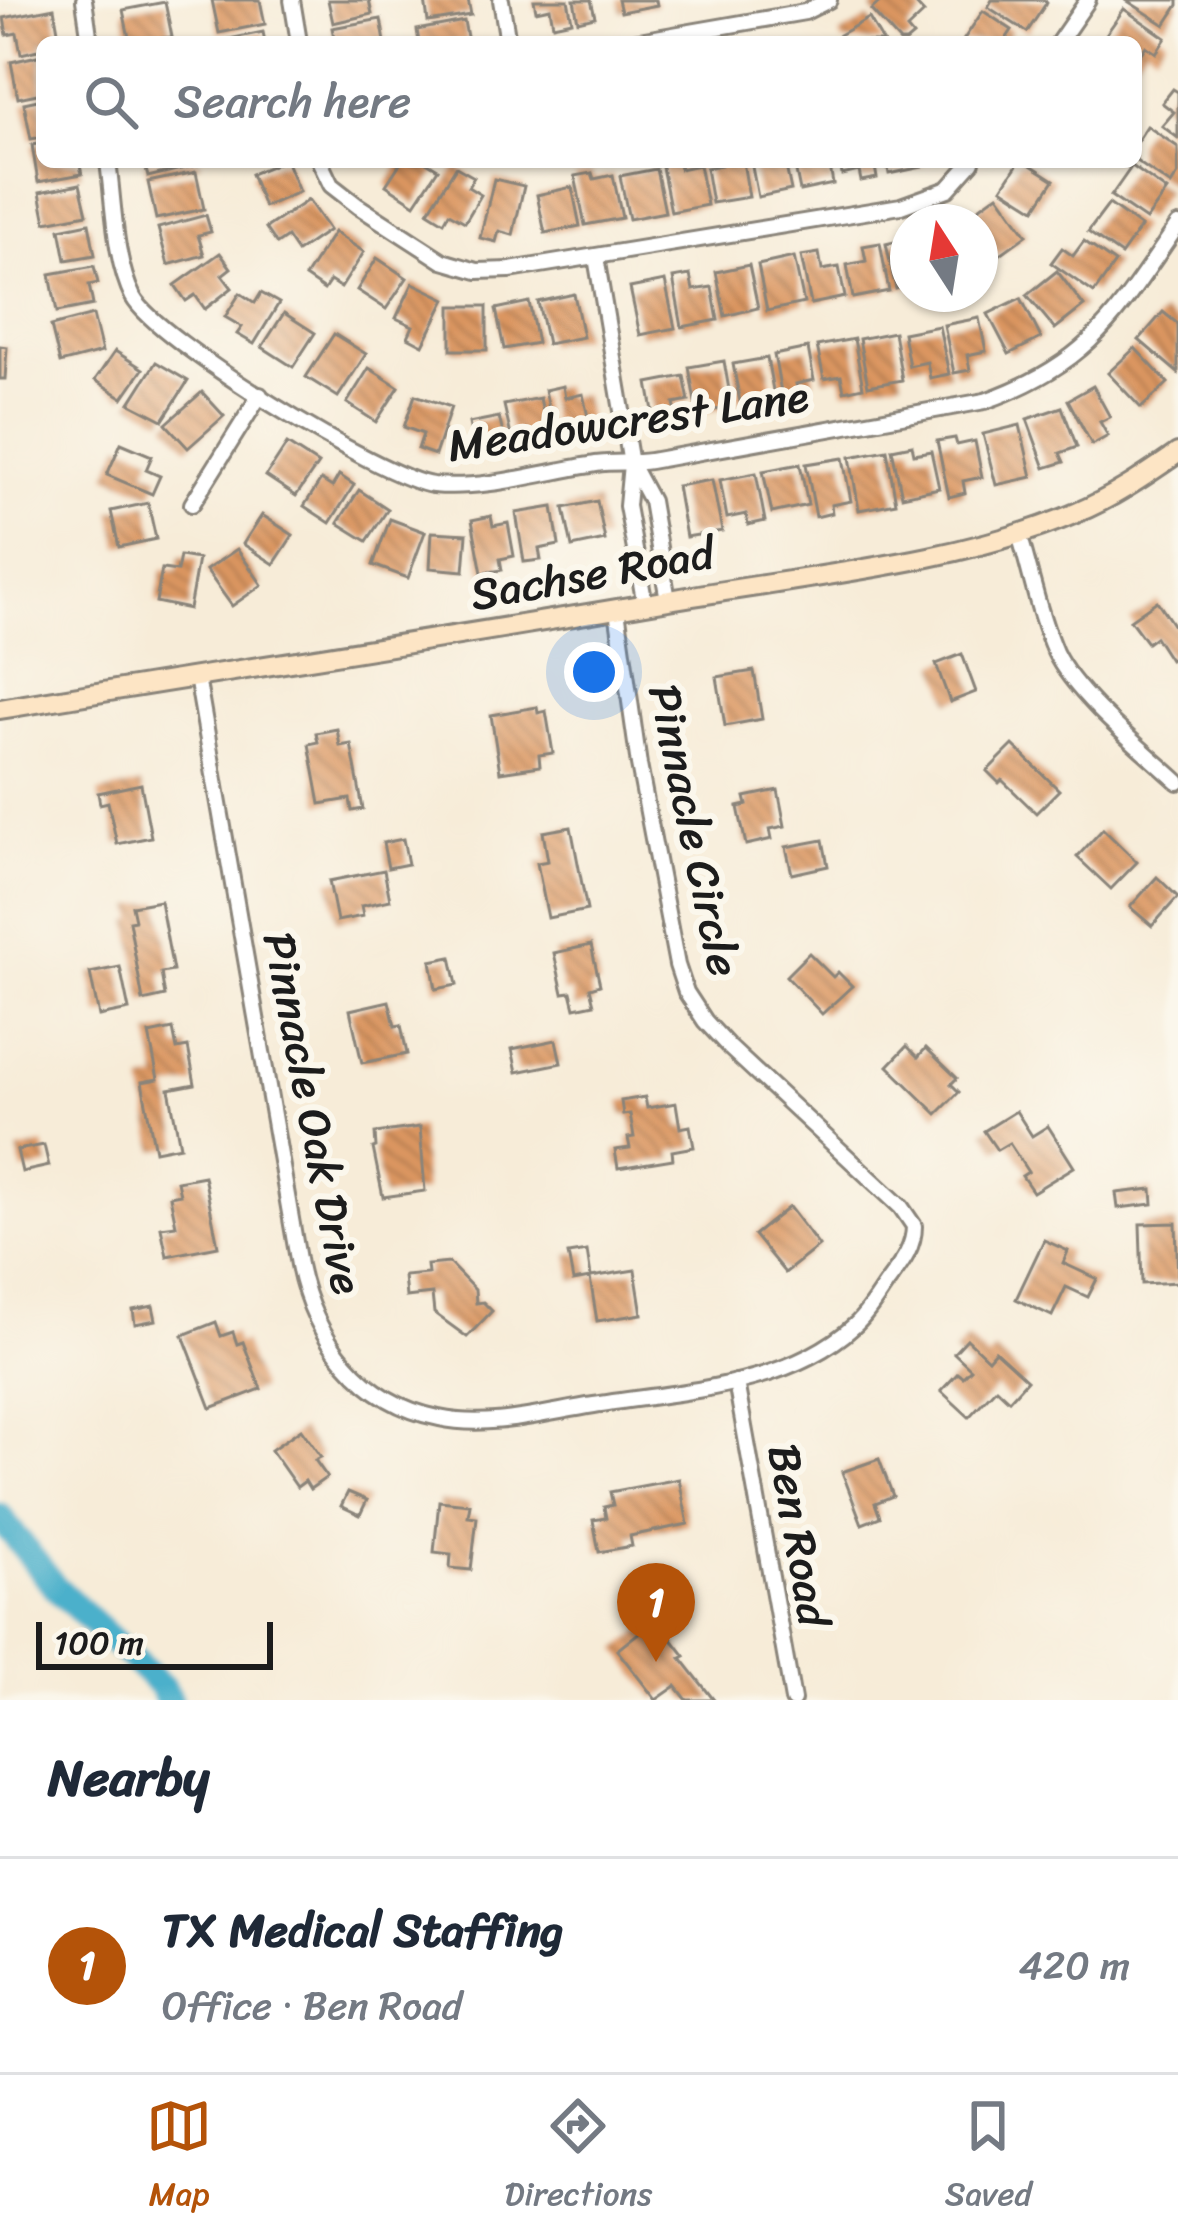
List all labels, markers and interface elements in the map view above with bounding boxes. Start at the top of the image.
search box [36,36,1142,168]
text: Search here [174,62,411,142]
icon: search [78,69,144,135]
north arrow [890,204,998,312]
street label: Meadowcrest Lane [443,356,814,486]
street label: Sachse Road [464,513,724,635]
your location [564,642,624,702]
street label: Pinnacle Circle [624,677,764,984]
street label: Pinnacle Oak Drive [239,925,387,1301]
street label: Ben Road [744,1438,855,1636]
pin: 1 [617,1563,695,1662]
text: 100 m [54,1614,144,1672]
scale bar [36,1616,273,1669]
text: Nearby [48,1733,209,1823]
text: TX Medical Staffing [162,1891,563,1971]
text: 1 [79,1931,95,2000]
text: 420 m [1018,1931,1130,2000]
text: Office · Ben Road [162,1971,462,2040]
tab: Map [146,2093,212,2223]
tab: Directions [505,2093,652,2223]
tab: Saved [945,2093,1032,2223]

